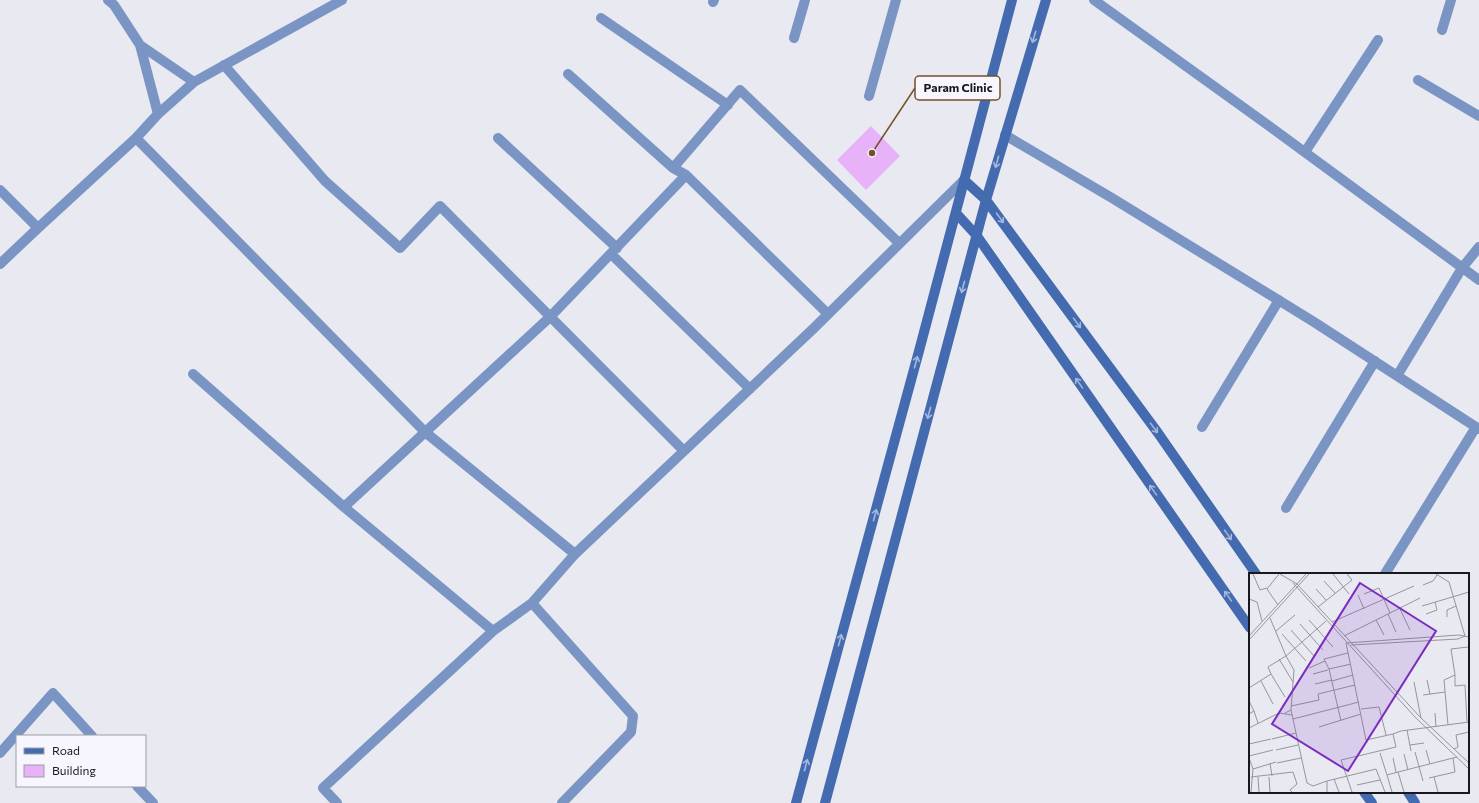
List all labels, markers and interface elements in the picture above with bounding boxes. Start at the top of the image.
one-way arrow [1030,31,1037,44]
callout: Param Clinic [915,76,1000,100]
text: Param Clinic [924,80,993,94]
one-way arrow [993,155,1000,168]
one-way arrow [996,213,1004,224]
one-way arrow [959,281,966,294]
one-way arrow [1073,317,1081,328]
one-way arrow [913,356,920,369]
one-way arrow [1075,378,1083,389]
one-way arrow [925,406,932,419]
one-way arrow [1149,422,1158,433]
one-way arrow [1149,484,1157,495]
one-way arrow [871,508,879,521]
one-way arrow [1224,529,1232,540]
inset map [1249,573,1469,793]
one-way arrow [1224,591,1232,602]
one-way arrow [837,634,845,647]
legend [16,735,146,787]
text: Road [52,743,80,757]
one-way arrow [803,759,810,772]
text: Building [52,763,96,777]

